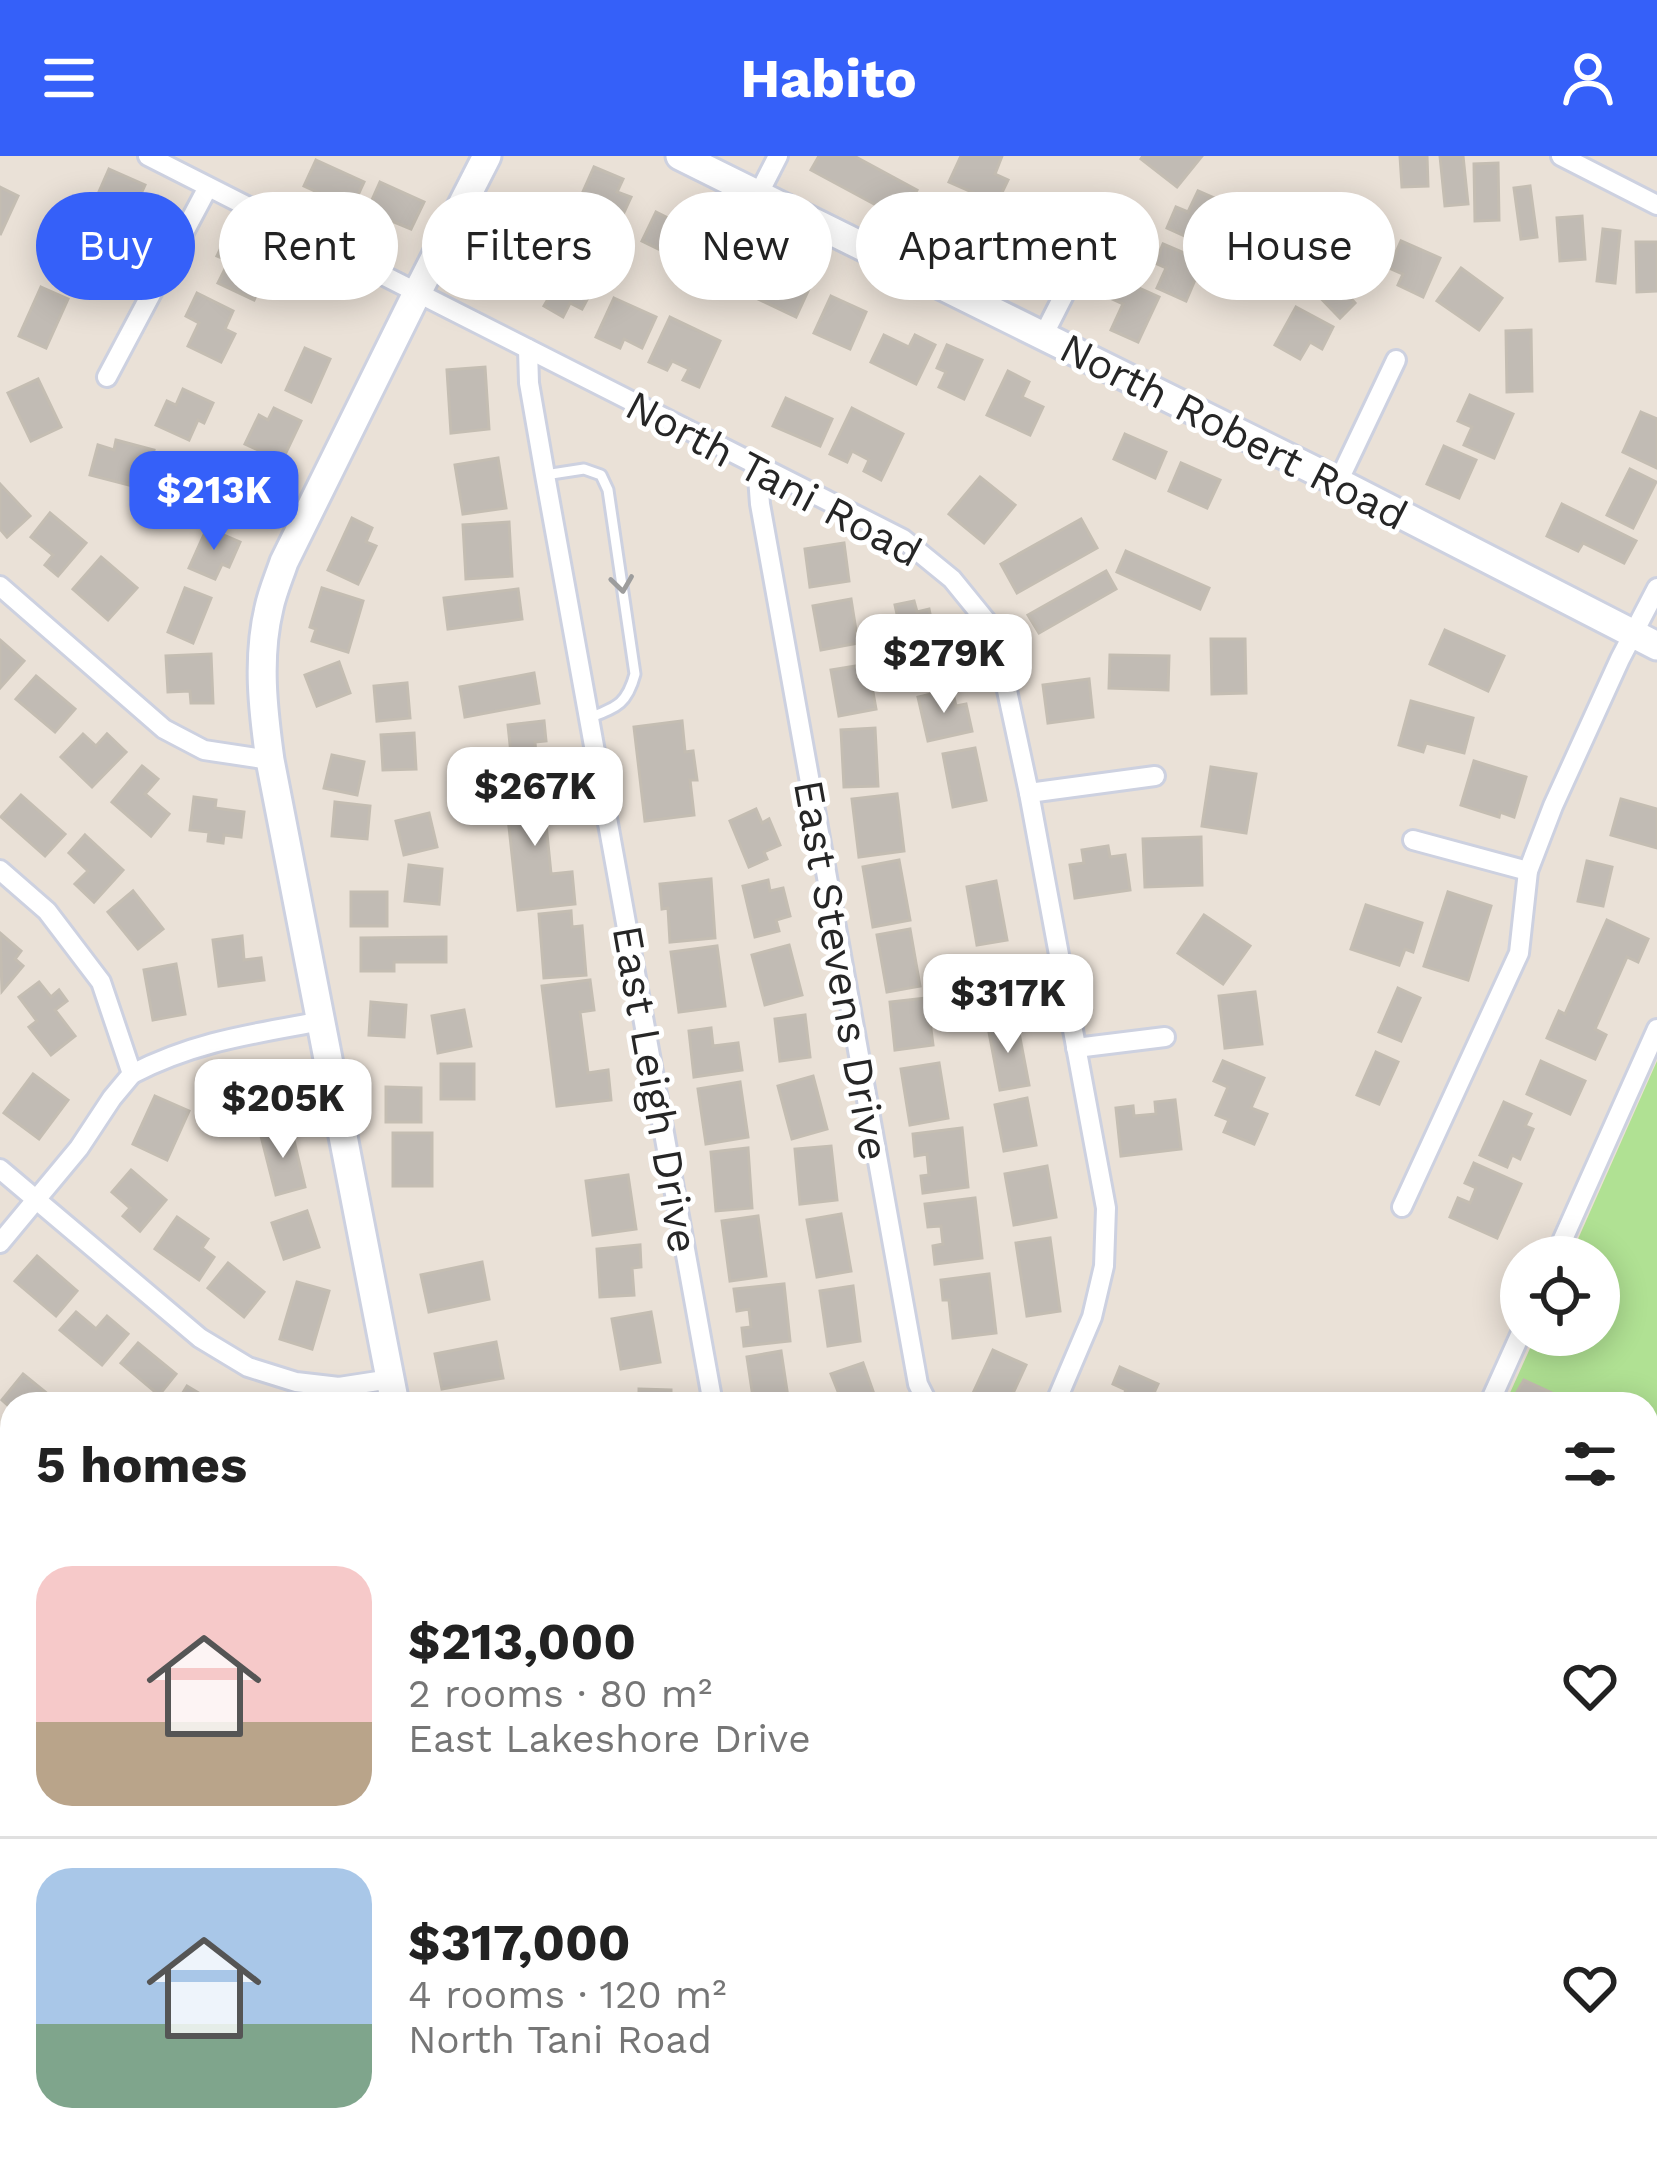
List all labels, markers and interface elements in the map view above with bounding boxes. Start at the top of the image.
icon: menu [36,45,102,111]
icon: person [1555,45,1621,111]
text: Habito [740,47,917,110]
chip: Buy [36,192,195,300]
chip: Rent [219,192,398,300]
chip: Filters [422,192,635,300]
chip: New [659,192,832,300]
chip: Apartment [856,192,1159,300]
chip: House [1183,192,1395,300]
street label: North Robert Road [1052,323,1415,540]
street label: North Tani Road [618,380,930,577]
pin: $213K [130,451,298,553]
text: $213K [156,467,272,512]
one-way arrow [608,575,634,594]
pin: $279K [860,614,1028,716]
text: $279K [883,630,1005,675]
pin: $267K [451,747,619,849]
text: $267K [474,763,596,808]
street label: East Stevens Drive [784,776,899,1164]
street label: East Leigh Drive [603,922,708,1257]
pin: $317K [924,954,1092,1056]
text: $317K [950,970,1066,1015]
pin: $205K [199,1059,367,1161]
text: $205K [222,1075,344,1120]
map controls [1500,1236,1620,1356]
button: locate [1500,1236,1620,1356]
icon: filters [1557,1431,1623,1497]
text: 5 homes [36,1435,247,1494]
text: $213,000 [408,1612,636,1671]
icon: home [132,1614,276,1758]
icon: heart [1557,1653,1623,1719]
text: 2 rooms · 80 m² [408,1671,712,1716]
text: East Lakeshore Drive [408,1716,811,1761]
text: $317,000 [408,1913,631,1972]
icon: home [132,1916,276,2060]
icon: heart [1557,1955,1623,2021]
text: 4 rooms · 120 m² [408,1972,726,2017]
text: North Tani Road [408,2017,712,2062]

